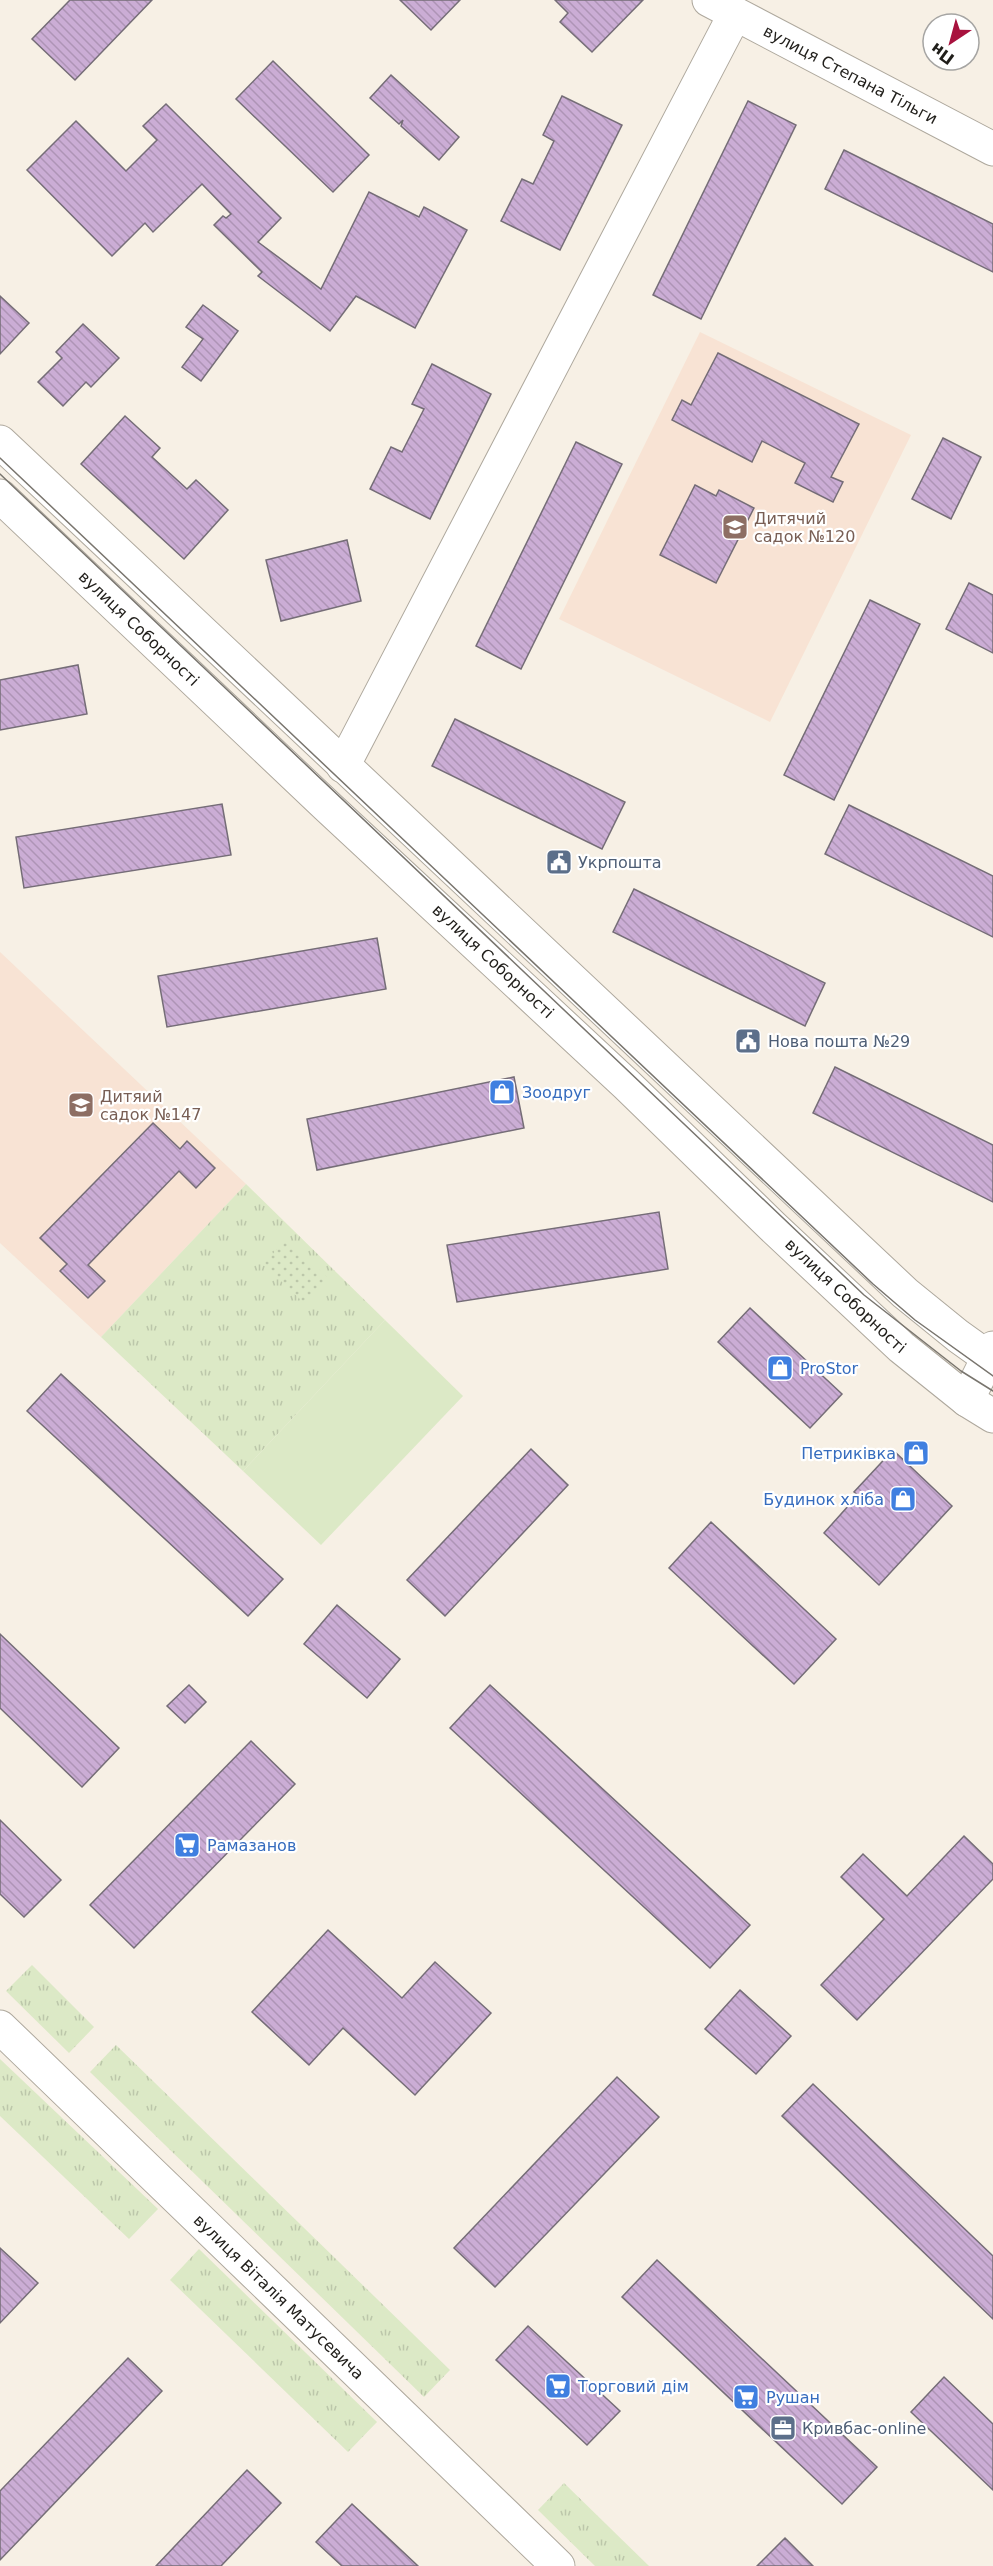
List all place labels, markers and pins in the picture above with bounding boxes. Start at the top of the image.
place label: Дитячий садок №120 [754,509,855,546]
school or university icon: Дитячий садок №120 [720,512,750,542]
public building icon: Укрпошта [544,847,574,877]
place label: Укрпошта [578,853,662,872]
public building icon: Нова пошта №29 [733,1026,763,1056]
place label: Нова пошта №29 [768,1032,910,1051]
shop icon: Зоодруг [487,1077,517,1107]
place label: Зоодруг [522,1083,591,1102]
place label: Дитяий садок №147 [100,1087,201,1124]
school or university icon: Дитяий садок №147 [66,1090,96,1120]
shop icon: ProStor [765,1353,795,1383]
place label: ProStor [800,1359,859,1378]
shop icon: Петриківка [901,1438,931,1468]
place label: Петриківка [801,1444,896,1463]
shop icon: Будинок хліба [888,1484,918,1514]
place label: Будинок хліба [763,1490,884,1509]
supermarket icon: Рамазанов [172,1830,202,1860]
place label: Рамазанов [207,1836,296,1855]
supermarket icon: Торговий дім [543,2371,573,2401]
place label: Торговий дім [577,2377,689,2396]
supermarket icon: Рушан [731,2382,761,2412]
place label: Рушан [766,2388,820,2407]
office icon: Кривбас-online [768,2413,798,2443]
place label: Кривбас-online [802,2419,926,2438]

